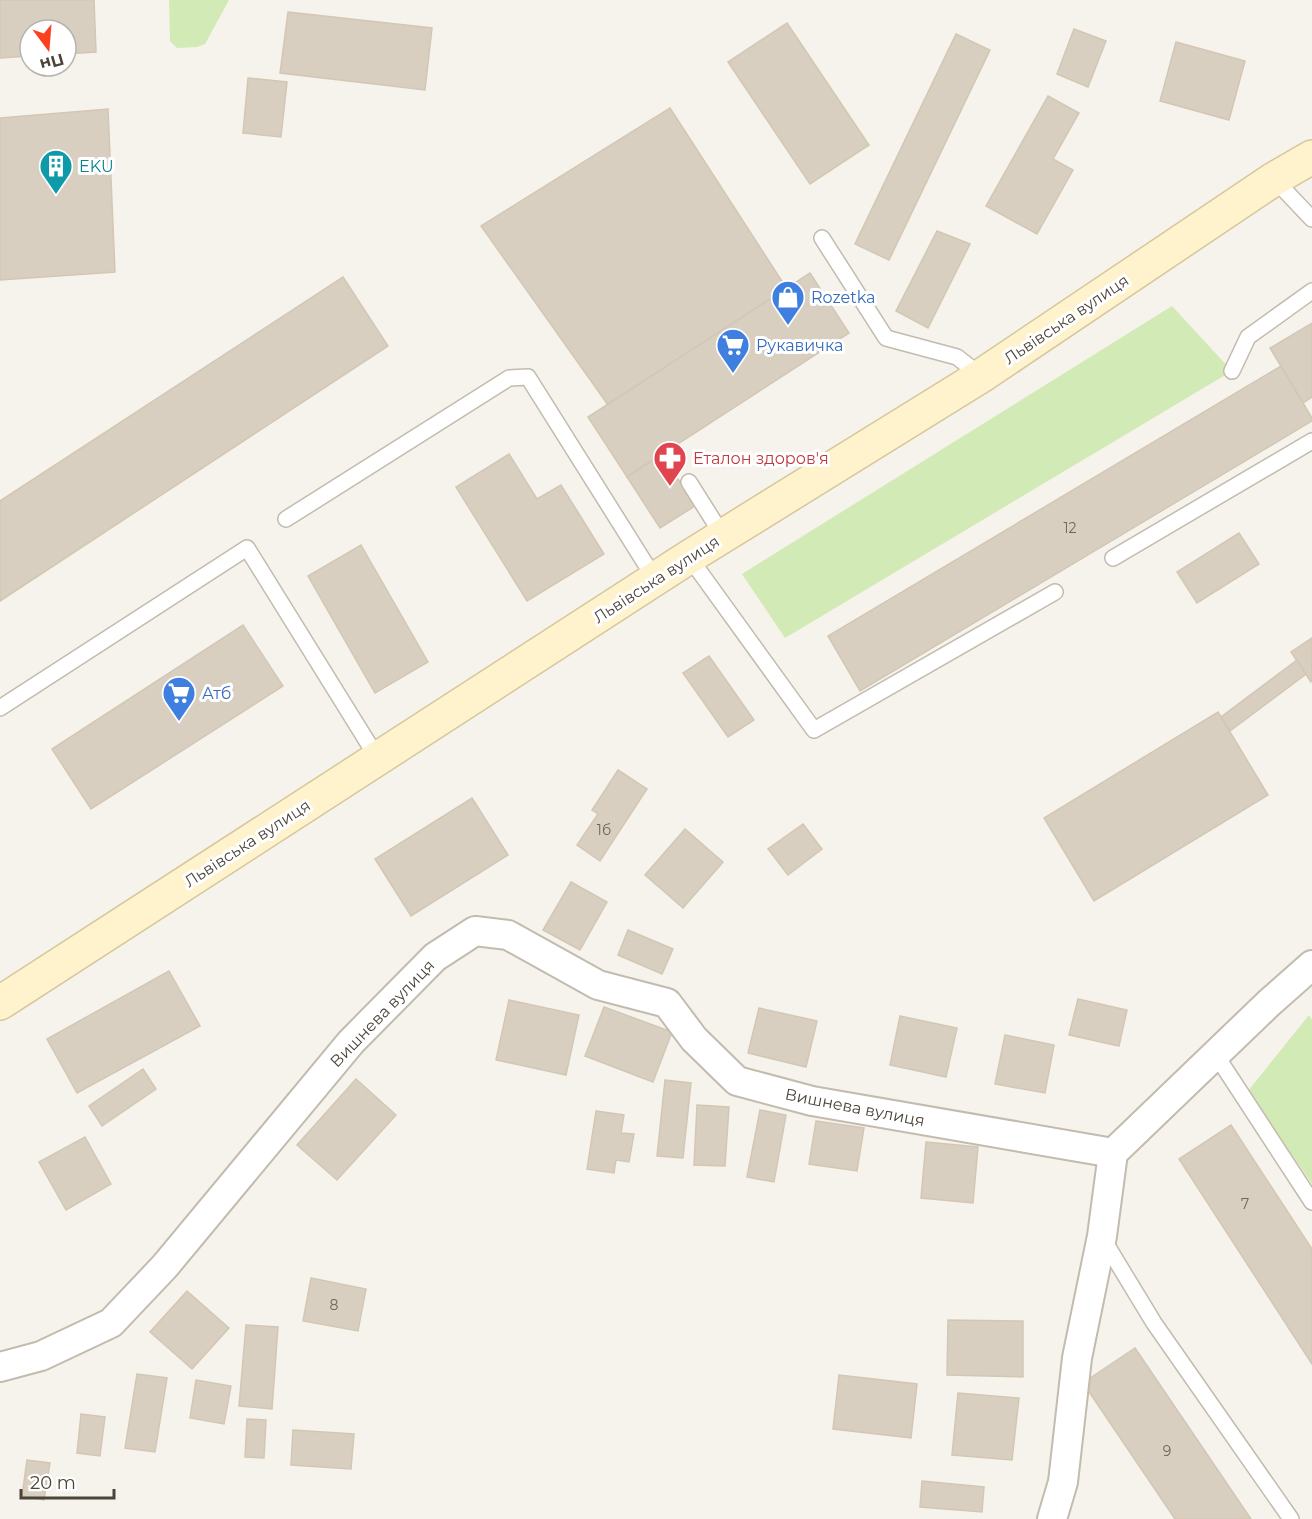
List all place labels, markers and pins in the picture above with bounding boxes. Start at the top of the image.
building icon: EKU [38,148,74,195]
place label: EKU [79,157,114,176]
shop icon: Rozetka [770,279,806,326]
place label: Rozetka [811,288,876,307]
supermarket icon: Рукавичка [715,327,751,374]
place label: Рукавичка [756,336,843,355]
pharmacy icon: Еталон здоров'я [652,440,688,487]
place label: Еталон здоров'я [693,449,829,468]
supermarket icon: Атб [161,675,197,722]
place label: Атб [202,684,231,703]

